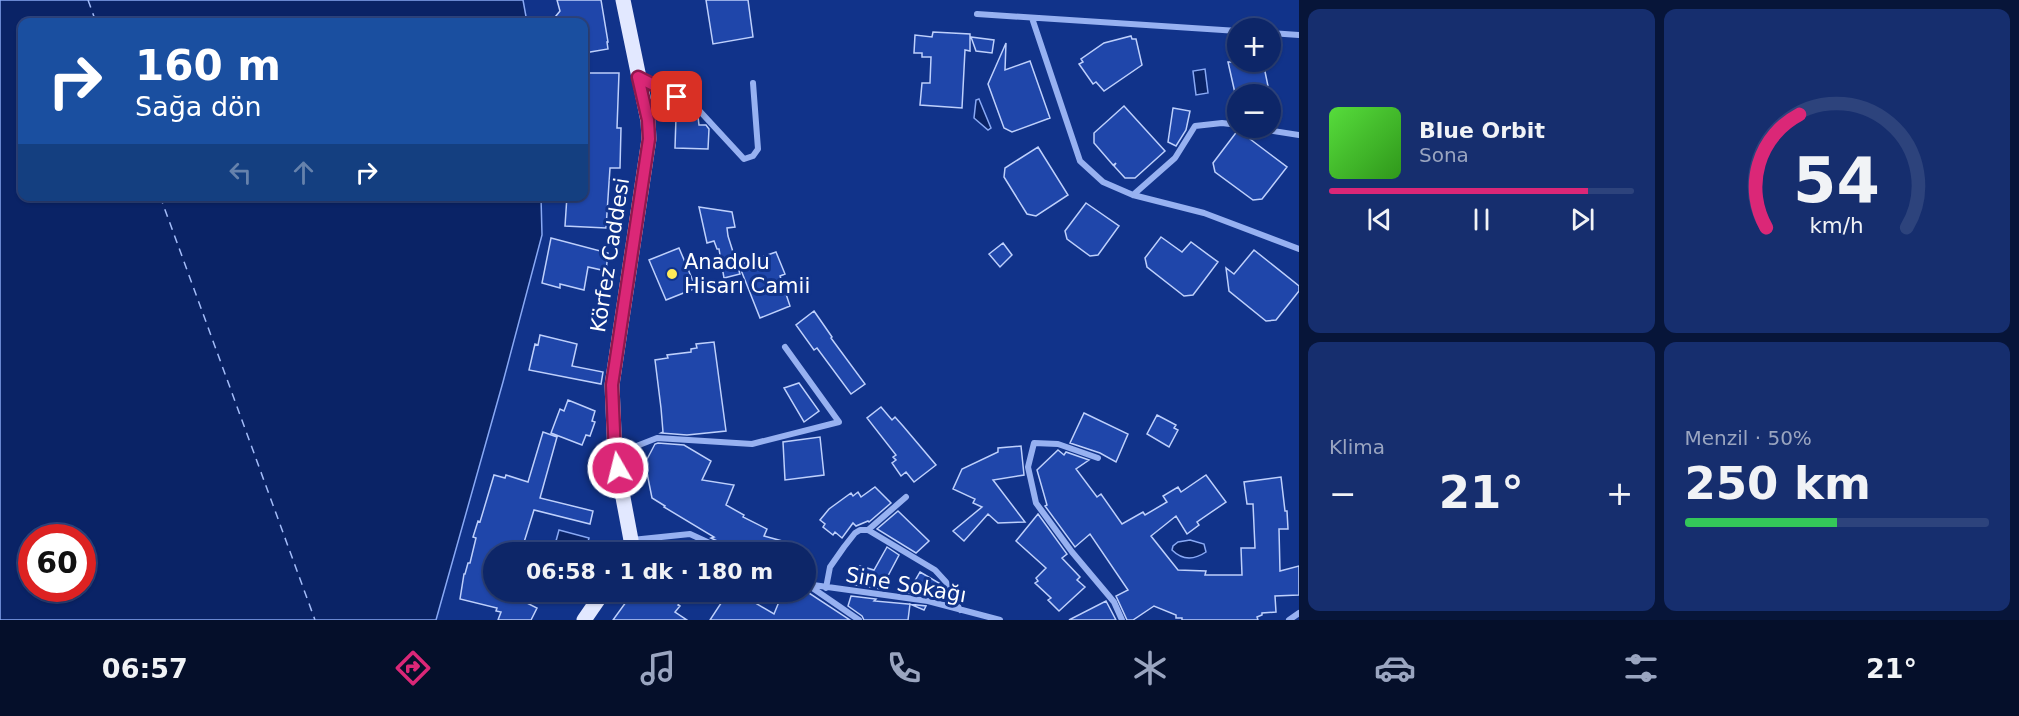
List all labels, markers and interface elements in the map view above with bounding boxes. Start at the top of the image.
map controls [1227,18,1281,138]
button: + [1227,18,1281,72]
text: 160 m [135,41,281,90]
icon: right [36,42,114,120]
pin [651,71,702,122]
icon: arrive [660,80,693,113]
button: − [1227,84,1281,138]
text: Sağa dön [135,91,262,122]
text: Blue Orbit [1419,118,1545,143]
text: Sona [1419,143,1469,167]
text: 54 [1793,144,1880,217]
icon: left [224,156,257,189]
icon: ahead [287,156,320,189]
icon: right [350,156,383,189]
street label: Körfez Caddesi [586,176,634,334]
icon: previous [1363,203,1396,236]
icon: pause [1465,203,1498,236]
icon: next [1566,203,1599,236]
text: km/h [1810,214,1864,239]
place label: Anadolu Hisarı Camii [684,250,810,298]
marker: Anadolu Hisarı Camii [665,267,679,281]
text: Menzil · 50% [1685,426,1812,450]
text: Klima [1329,435,1385,459]
position arrow [586,436,650,500]
text: 250 km [1685,457,1871,510]
text: 21° [1439,466,1524,519]
text: − [1329,474,1357,513]
text: + [1606,474,1634,513]
speed limit sign: 60 [18,524,96,602]
text: 06:58 · 1 dk · 180 m [526,559,773,584]
street label: Sine Sokağı [844,563,968,607]
icon: directions [392,647,434,689]
icon: music [637,647,679,689]
icon: phone [883,647,925,689]
icon: climate [1129,647,1171,689]
icon: car [1374,647,1416,689]
icon: filters [1620,647,1662,689]
text: 06:57 [102,653,188,684]
text: 21° [1866,653,1917,684]

